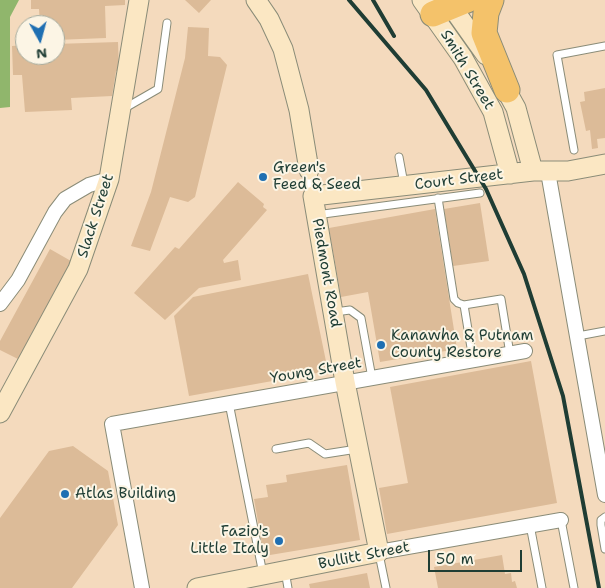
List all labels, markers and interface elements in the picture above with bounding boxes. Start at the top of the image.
north arrow [15,15,65,65]
street label: Smith Street [436,27,498,113]
text: N [35,44,48,64]
place label: Green's Feed & Seed [273,159,361,194]
street label: Court Street [414,166,504,194]
marker: Green's Feed & Seed [257,171,269,183]
street label: Slack Street [74,172,118,260]
street label: Piedmont Road [308,217,344,329]
place label: Kanawha & Putnam County Restore [391,327,533,362]
marker: Kanawha & Putnam County Restore [375,339,387,351]
street label: Young Street [269,354,363,388]
place label: Atlas Building [75,485,176,503]
marker: Atlas Building [59,488,71,500]
place label: Fazio's Little Italy [190,523,269,558]
marker: Fazio's Little Italy [273,535,285,547]
street label: Bullitt Street [317,538,411,574]
scale bar [430,540,524,572]
text: 50 m [436,549,474,569]

